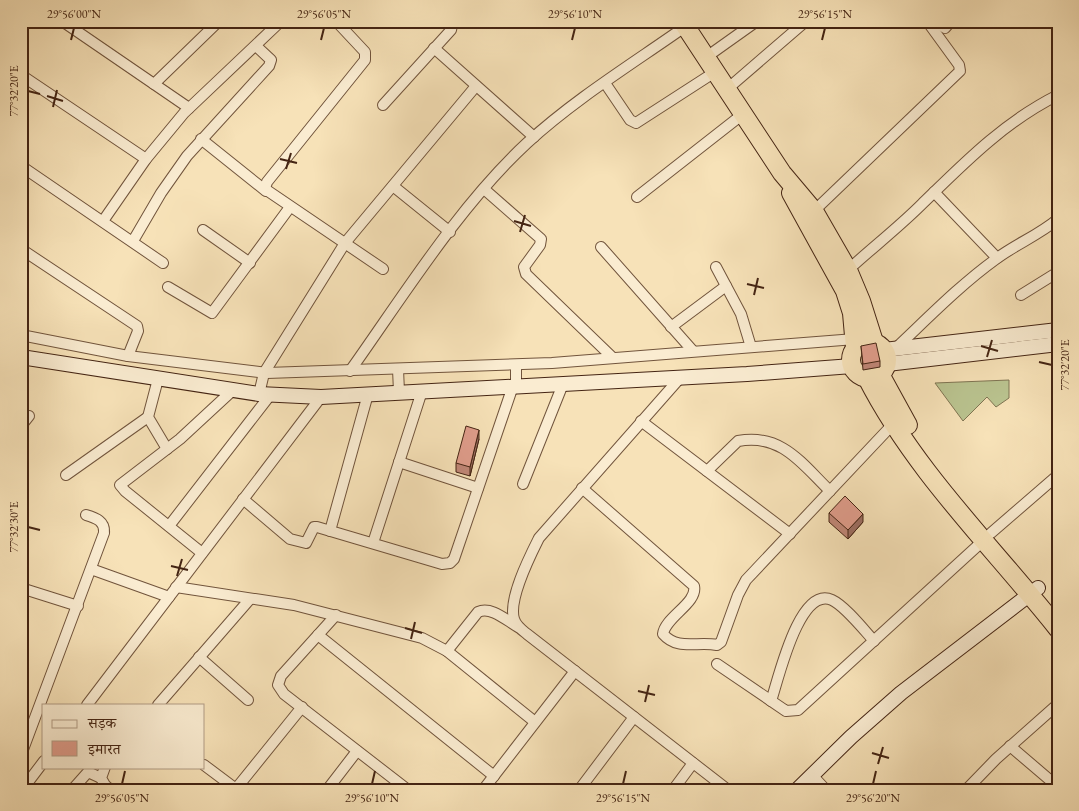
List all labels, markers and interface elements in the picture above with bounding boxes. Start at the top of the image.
text: 29°56'00"N [47,6,101,22]
text: 29°56'05"N [297,6,351,22]
text: 29°56'10"N [548,6,602,22]
text: 29°56'15"N [798,6,852,22]
text: 77°32'20"E [6,65,22,117]
text: 77°32'20"E [1057,339,1073,391]
text: 77°32'30"E [6,501,22,553]
legend [42,704,205,768]
text: सड़क [87,713,117,732]
text: इमारत [87,739,122,758]
text: 29°56'05"N [95,790,149,806]
text: 29°56'10"N [345,790,399,806]
text: 29°56'15"N [596,790,650,806]
text: 29°56'20"N [846,790,900,806]

